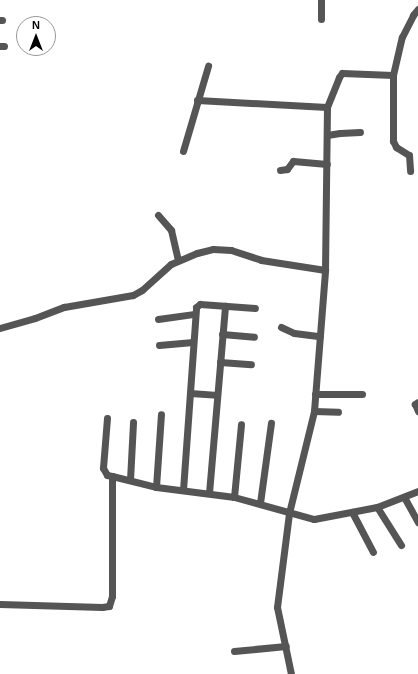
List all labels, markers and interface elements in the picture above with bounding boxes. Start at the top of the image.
north arrow [16,16,56,56]
text: N [32,19,40,31]

